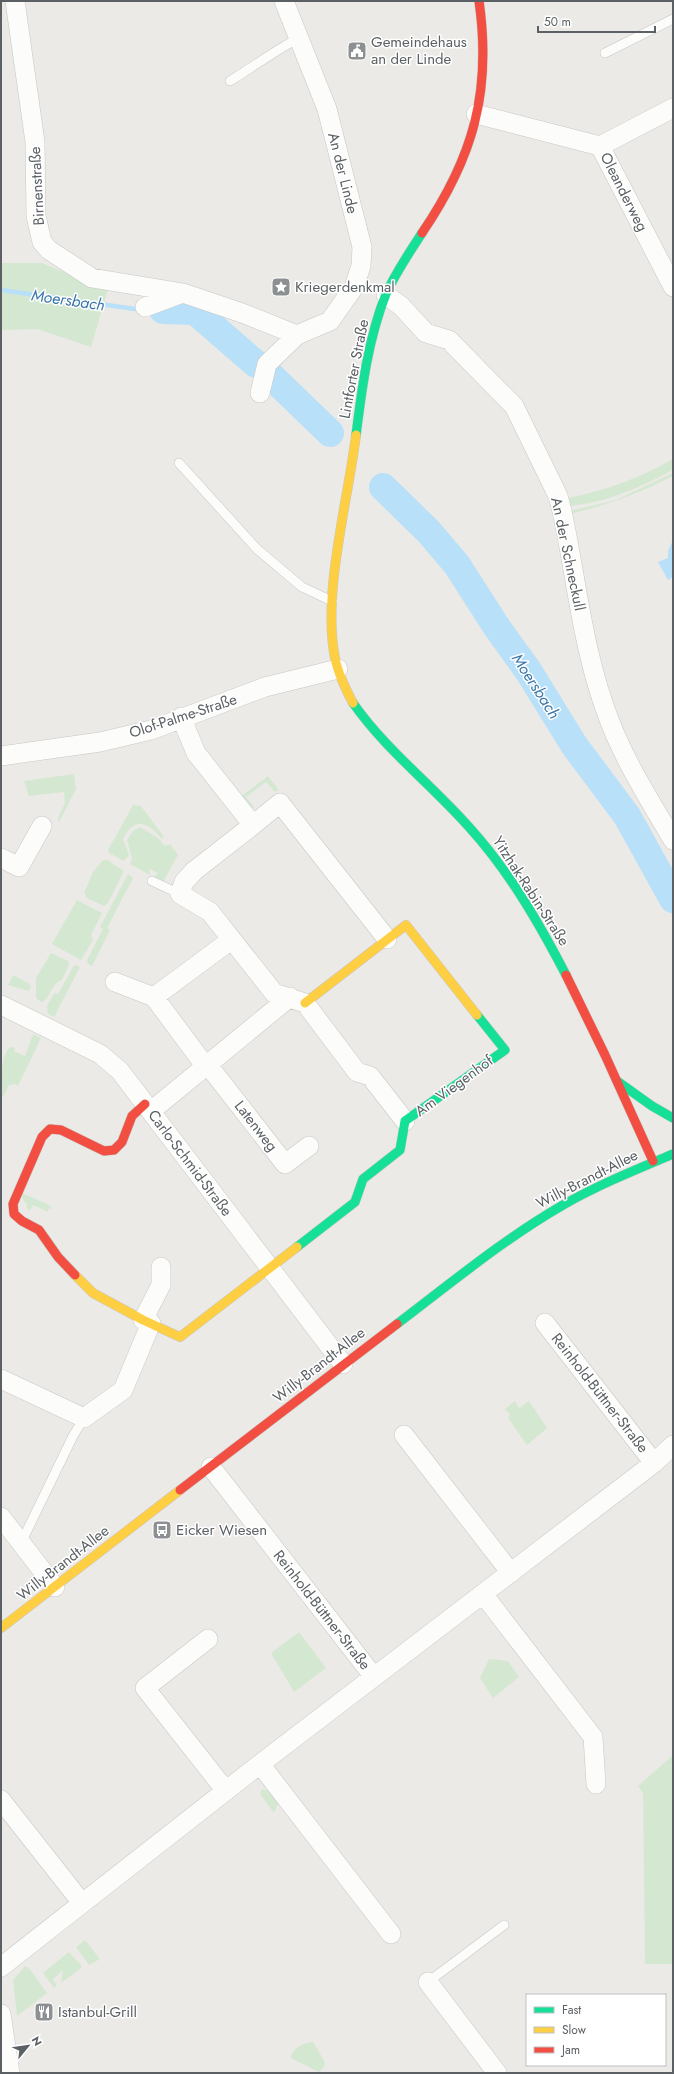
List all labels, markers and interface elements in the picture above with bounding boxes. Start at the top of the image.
scale bar [538,8,655,34]
text: 50 m [544,13,571,31]
place label: Gemeindehaus an der Linde [371,31,467,70]
public building icon: Gemeindehaus an der Linde [346,40,368,62]
street label: An der Linde [322,130,364,216]
street label: Birnenstraße [24,146,50,226]
street label: Oleanderweg [595,149,653,235]
place icon: Kriegerdenkmal [270,276,292,298]
place label: Kriegerdenkmal [295,276,395,298]
water label: Moersbach [30,283,106,317]
street label: Lintforter Straße [334,317,374,421]
street label: An der Schneckull [545,495,591,613]
water label: Moersbach [506,649,566,723]
street label: Olof-Palme-Straße [126,688,240,744]
street label: Yitzhak-Rabin-Straße [487,832,575,951]
street label: Am Viegenhof [410,1050,498,1122]
street label: Latenweg [229,1096,283,1156]
street label: Carlo-Schmid-Straße [143,1105,238,1221]
street label: Willy-Brandt-Allee [532,1144,642,1214]
street label: Willy-Brandt-Allee [268,1322,370,1408]
street label: Reinhold-Büttner-Straße [546,1328,654,1458]
bus stop icon: Eicker Wiesen [151,1519,173,1541]
place label: Eicker Wiesen [176,1519,267,1541]
street label: Willy-Brandt-Allee [12,1520,114,1606]
street label: Reinhold-Büttner-Straße [268,1545,376,1675]
legend [526,1994,666,2066]
restaurant icon: Istanbul-Grill [33,2001,55,2023]
place label: Istanbul-Grill [58,2001,137,2023]
text: Fast [562,2001,581,2019]
text: Slow [562,2021,587,2039]
north arrow [8,2026,48,2066]
text: N [28,2033,46,2049]
text: Jam [560,2041,580,2059]

